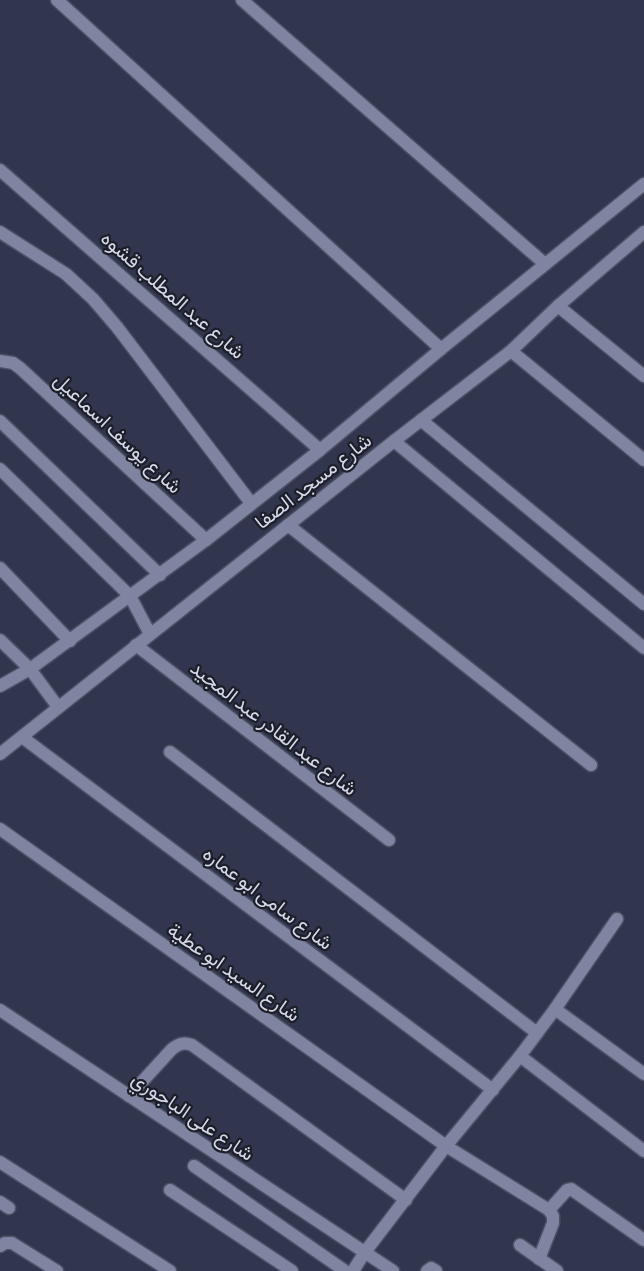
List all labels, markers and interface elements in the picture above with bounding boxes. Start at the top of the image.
street label: شارع عبد المطلب قشوه [95,228,248,365]
street label: شارع يوسف اسماعيل [48,370,185,500]
street label: شارع مسجد الصفا [252,430,377,536]
street label: شارع عبد القادر عبد المجيد [185,658,360,802]
street label: شارع سامى ابو عماره [197,844,336,956]
street label: شارع السيد ابو عطية [162,920,303,1028]
street label: شارع على الباجوري [124,1069,257,1170]

